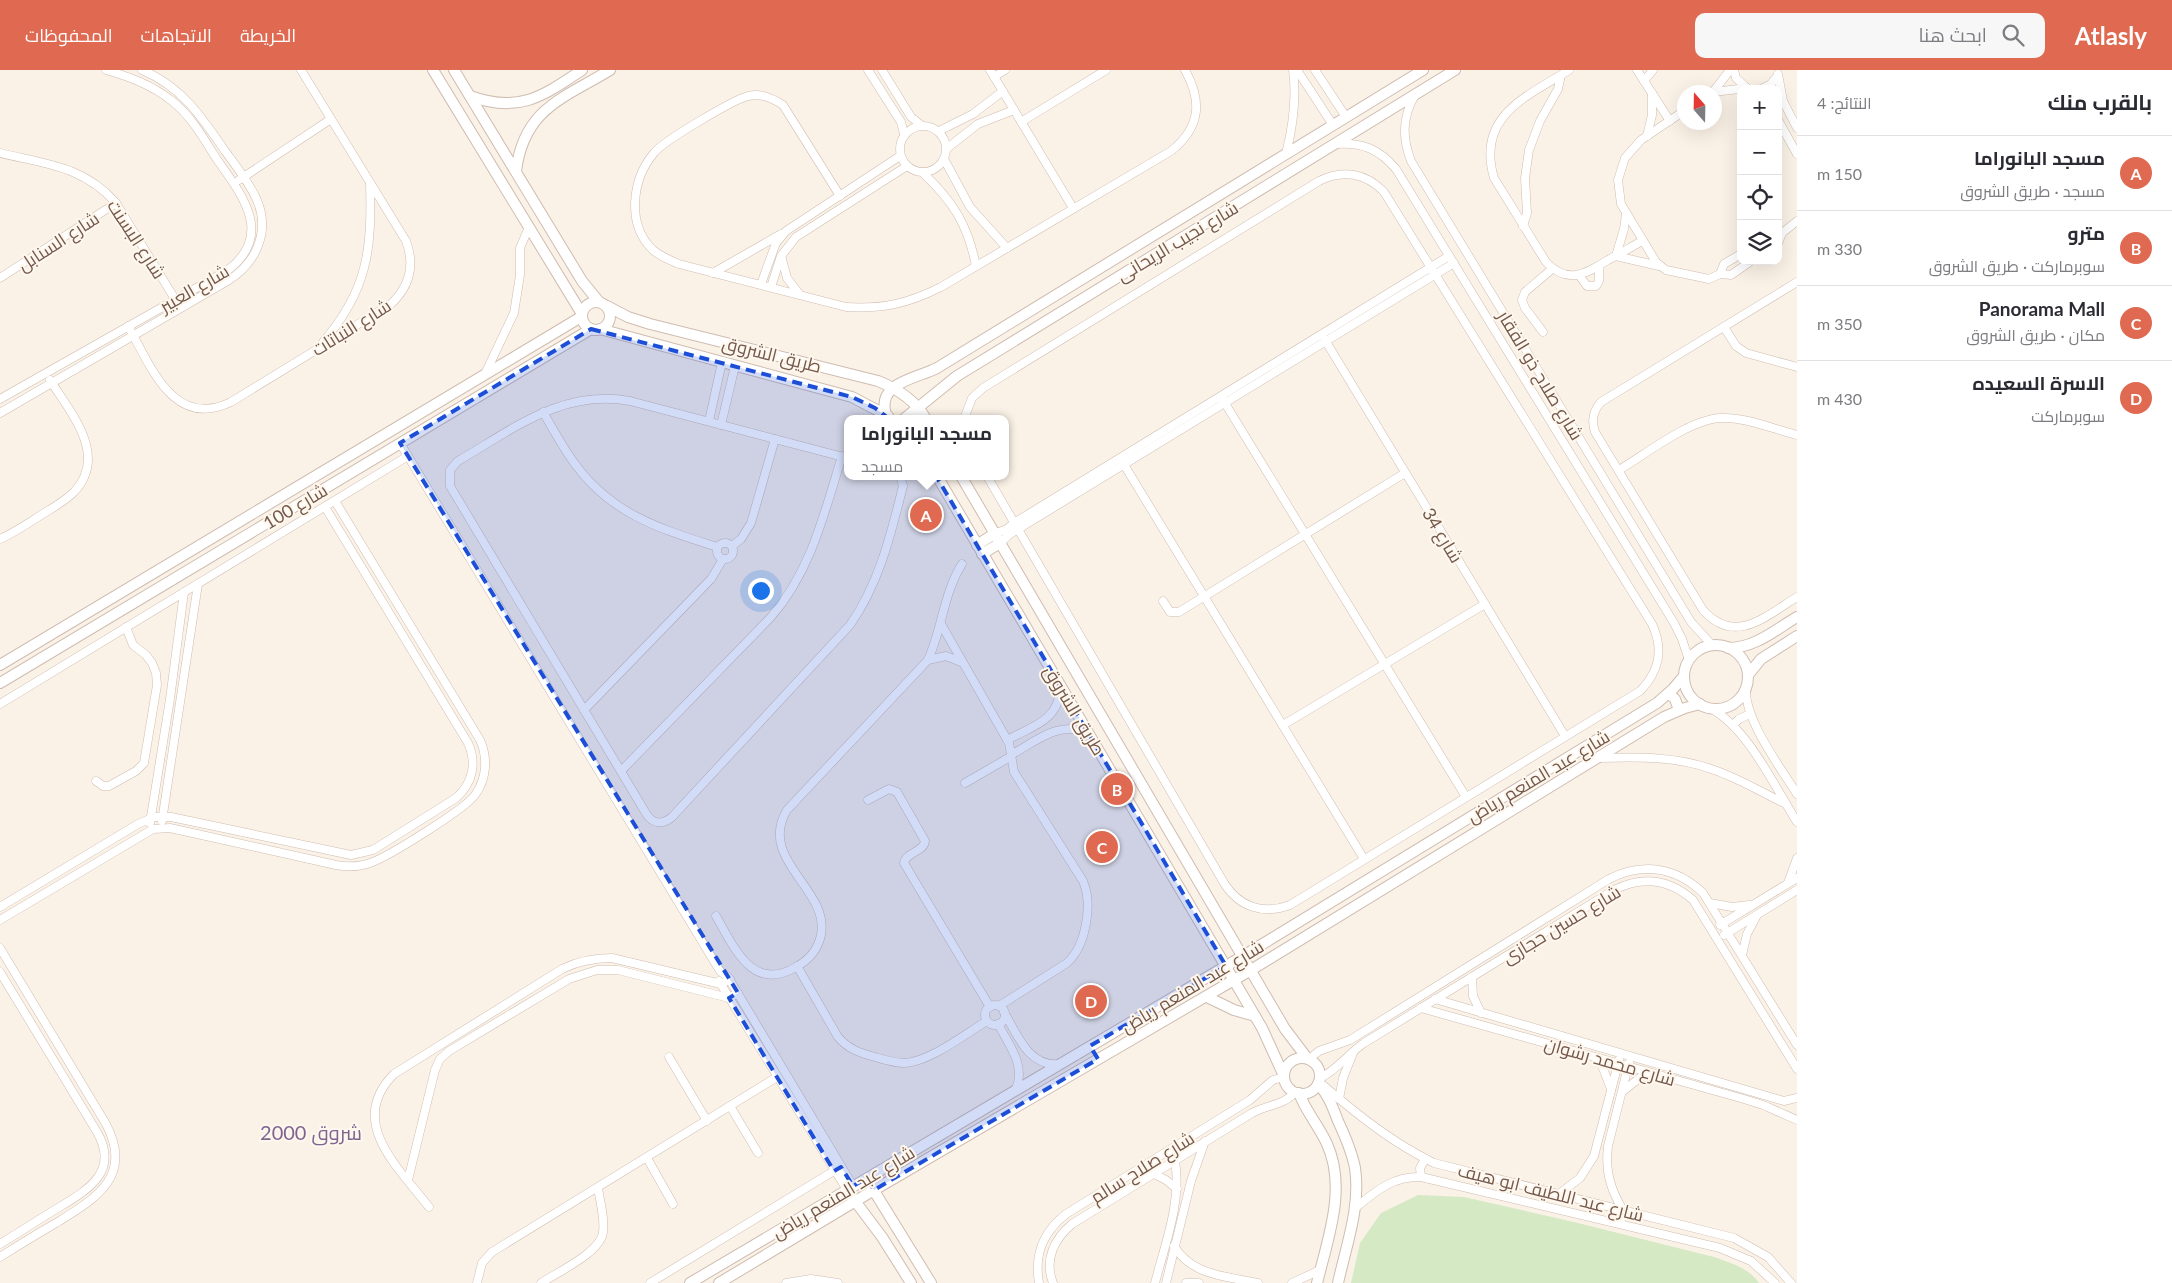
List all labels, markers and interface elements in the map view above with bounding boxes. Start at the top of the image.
search box [1695,13,2045,58]
icon: search [1999,21,2027,49]
text: Atlasly [2075,21,2147,50]
text: ابحث هنا [1918,23,1987,46]
text: المحفوظات [25,24,113,46]
text: الاتجاهات [141,24,212,46]
text: الخريطة [240,24,296,46]
north arrow [1677,85,1722,130]
map controls [1737,85,1782,265]
button: + [1737,85,1782,130]
text: بالقرب منك [2048,89,2152,114]
text: النتائج: 4 [1817,93,1872,112]
button: − [1737,130,1782,175]
text: مسجد البانوراما [1974,146,2105,169]
text: 150 m [1817,164,1862,183]
text: A [2130,164,2142,183]
button: locate [1737,175,1782,220]
text: مسجد · طريق الشروق [1960,181,2105,200]
street label: شارع البسنت [102,195,171,284]
street label: شارع نجيب الريحانى [1112,196,1243,288]
street label: شارع السنابل [13,207,104,277]
button: layers [1737,220,1782,265]
text: مترو [2068,221,2105,244]
text: 330 m [1817,239,1862,258]
text: B [2131,239,2141,258]
text: سوبرماركت · طريق الشروق [1929,256,2105,275]
street label: شارع العبير [154,259,234,319]
street label: شارع النباتات [307,294,396,362]
text: Panorama Mall [1979,297,2105,320]
street label: شارع صلاح ذو الفقار [1491,305,1588,445]
text: 350 m [1817,314,1862,333]
text: C [2131,314,2141,333]
text: مكان · طريق الشروق [1966,325,2105,344]
street label: طريق الشروق [720,331,824,379]
text: الاسرة السعيده [1973,371,2105,394]
text: 430 m [1817,389,1862,408]
text: D [2130,389,2142,408]
text: سوبرماركت [2031,406,2105,425]
popup [844,415,1009,480]
text: مسجد البانوراما [861,421,992,444]
text: مسجد [861,456,903,475]
street label: شارع 100 [259,478,332,535]
pin: A [910,496,942,534]
street label: شارع 34 [1416,503,1468,568]
your location [748,578,774,604]
street label: طريق الشروق [1038,661,1111,760]
street label: شارع عبد المنعم رياض [1463,725,1614,829]
pin: B [1101,770,1133,808]
pin: C [1086,828,1118,866]
street label: شارع حسين حجازى [1498,880,1625,970]
street label: شارع عبد المنعم رياض [1117,935,1268,1039]
pin: D [1075,982,1107,1020]
street label: شارع محمد رشوان [1541,1032,1678,1092]
district label: شروق 2000 [260,1120,362,1146]
street label: شارع صلاح سالم [1086,1126,1199,1209]
street label: شارع عبد المنعم رياض [768,1141,919,1245]
street label: شارع عبد اللطيف ابو هيف [1455,1158,1646,1228]

